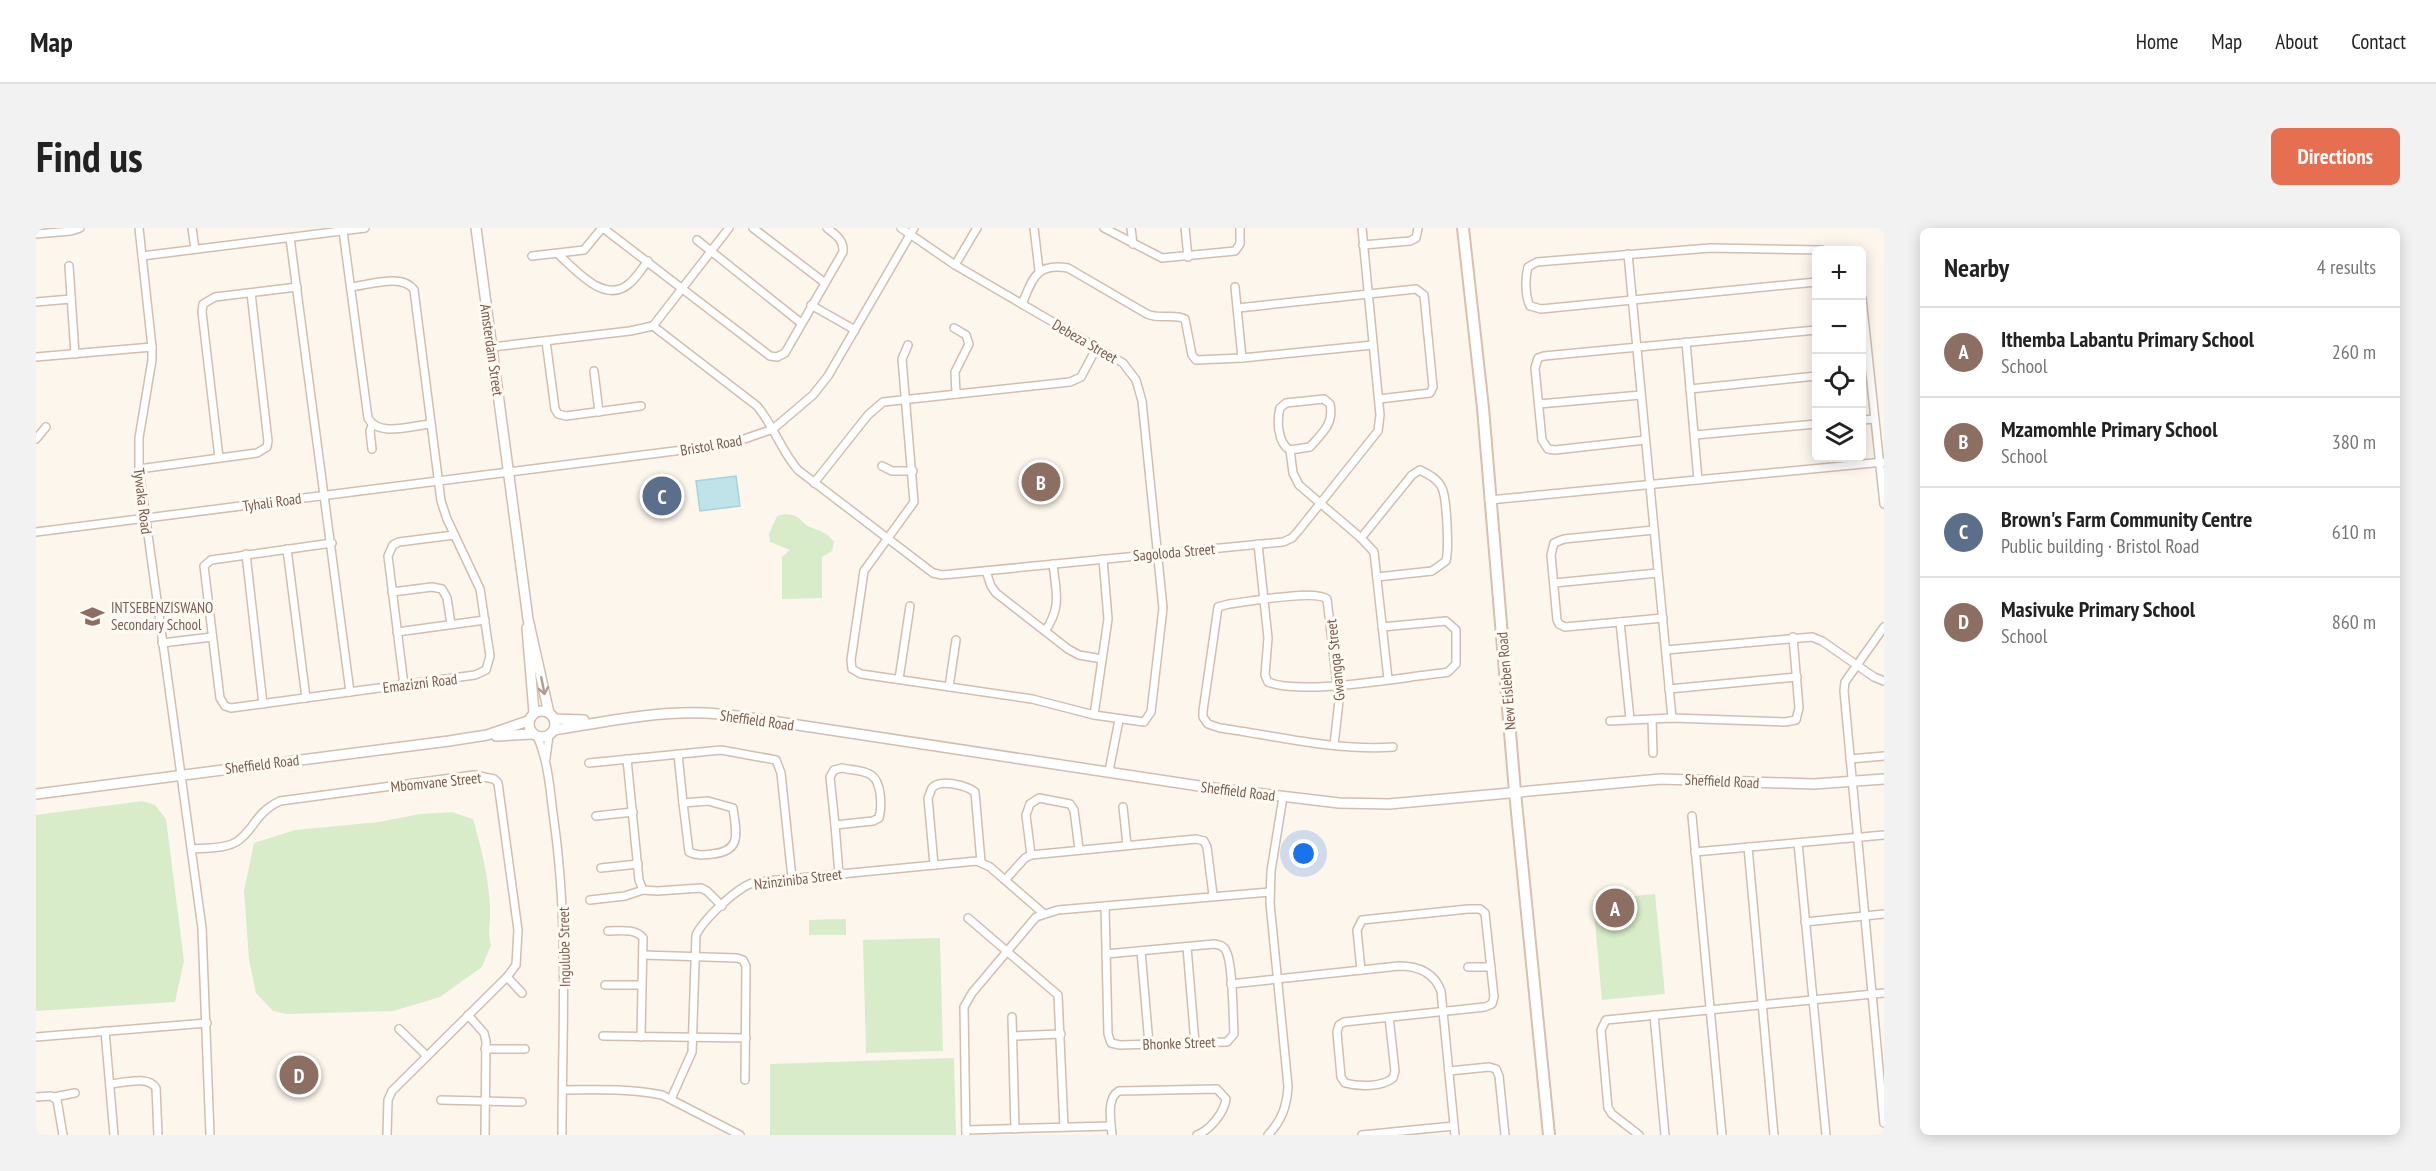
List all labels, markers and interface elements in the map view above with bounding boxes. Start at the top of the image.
text: Map [30,23,73,60]
text: Home [2136,28,2178,55]
text: Map [2211,28,2242,55]
text: About [2275,28,2318,55]
text: Contact [2351,28,2406,55]
button: Directions [2271,128,2400,185]
text: Find us [36,129,143,184]
map controls [1812,246,1866,462]
button: + [1812,246,1866,300]
text: Nearby [1944,251,2009,284]
text: 4 results [2317,254,2376,280]
button: − [1812,300,1866,354]
street label: Amsterdam Street [476,303,508,397]
street label: Debeza Street [1049,315,1121,367]
text: Ithemba Labantu Primary School [2001,325,2254,353]
text: A [1958,339,1969,365]
text: 260 m [2332,339,2376,365]
text: School [2001,353,2047,379]
button: locate [1812,354,1866,408]
button: layers [1812,408,1866,462]
text: Mzamomhle Primary School [2001,415,2218,443]
text: B [1959,429,1968,455]
text: 380 m [2332,429,2376,455]
street label: Bristol Road [679,430,743,460]
text: School [2001,443,2047,469]
pin: B [1022,460,1060,504]
street label: Tywaka Road [130,467,156,535]
pin: C [642,474,682,518]
street label: Tyhali Road [242,488,302,516]
text: Brown's Farm Community Centre [2001,505,2252,533]
text: C [1959,519,1968,545]
text: 610 m [2332,519,2376,545]
text: Public building · Bristol Road [2001,533,2199,559]
street label: Sagoloda Street [1132,539,1216,565]
text: Masivuke Primary School [2001,595,2195,623]
place label: INTSEBENZISWANO Secondary School [111,598,213,634]
school or university icon: INTSEBENZISWANO Secondary School [80,603,106,629]
text: D [1958,609,1969,635]
text: 860 m [2332,609,2376,635]
street label: Gwangqa Street [1321,618,1349,702]
text: School [2001,623,2047,649]
street label: New Eisleben Road [1492,631,1520,731]
street label: Emazizni Road [382,669,458,697]
one-way arrow [538,676,549,696]
street label: Sheffield Road [719,705,795,735]
street label: Sheffield Road [224,750,300,778]
street label: Mbomvane Street [390,768,482,796]
street label: Sheffield Road [1684,770,1760,792]
street label: Sheffield Road [1200,777,1276,805]
your location [1289,839,1318,868]
street label: Nzinziniba Street [753,864,843,894]
pin: A [1596,886,1634,930]
street label: Ingulube Street [554,907,574,987]
street label: Bhonke Street [1142,1032,1216,1054]
pin: D [280,1052,318,1098]

